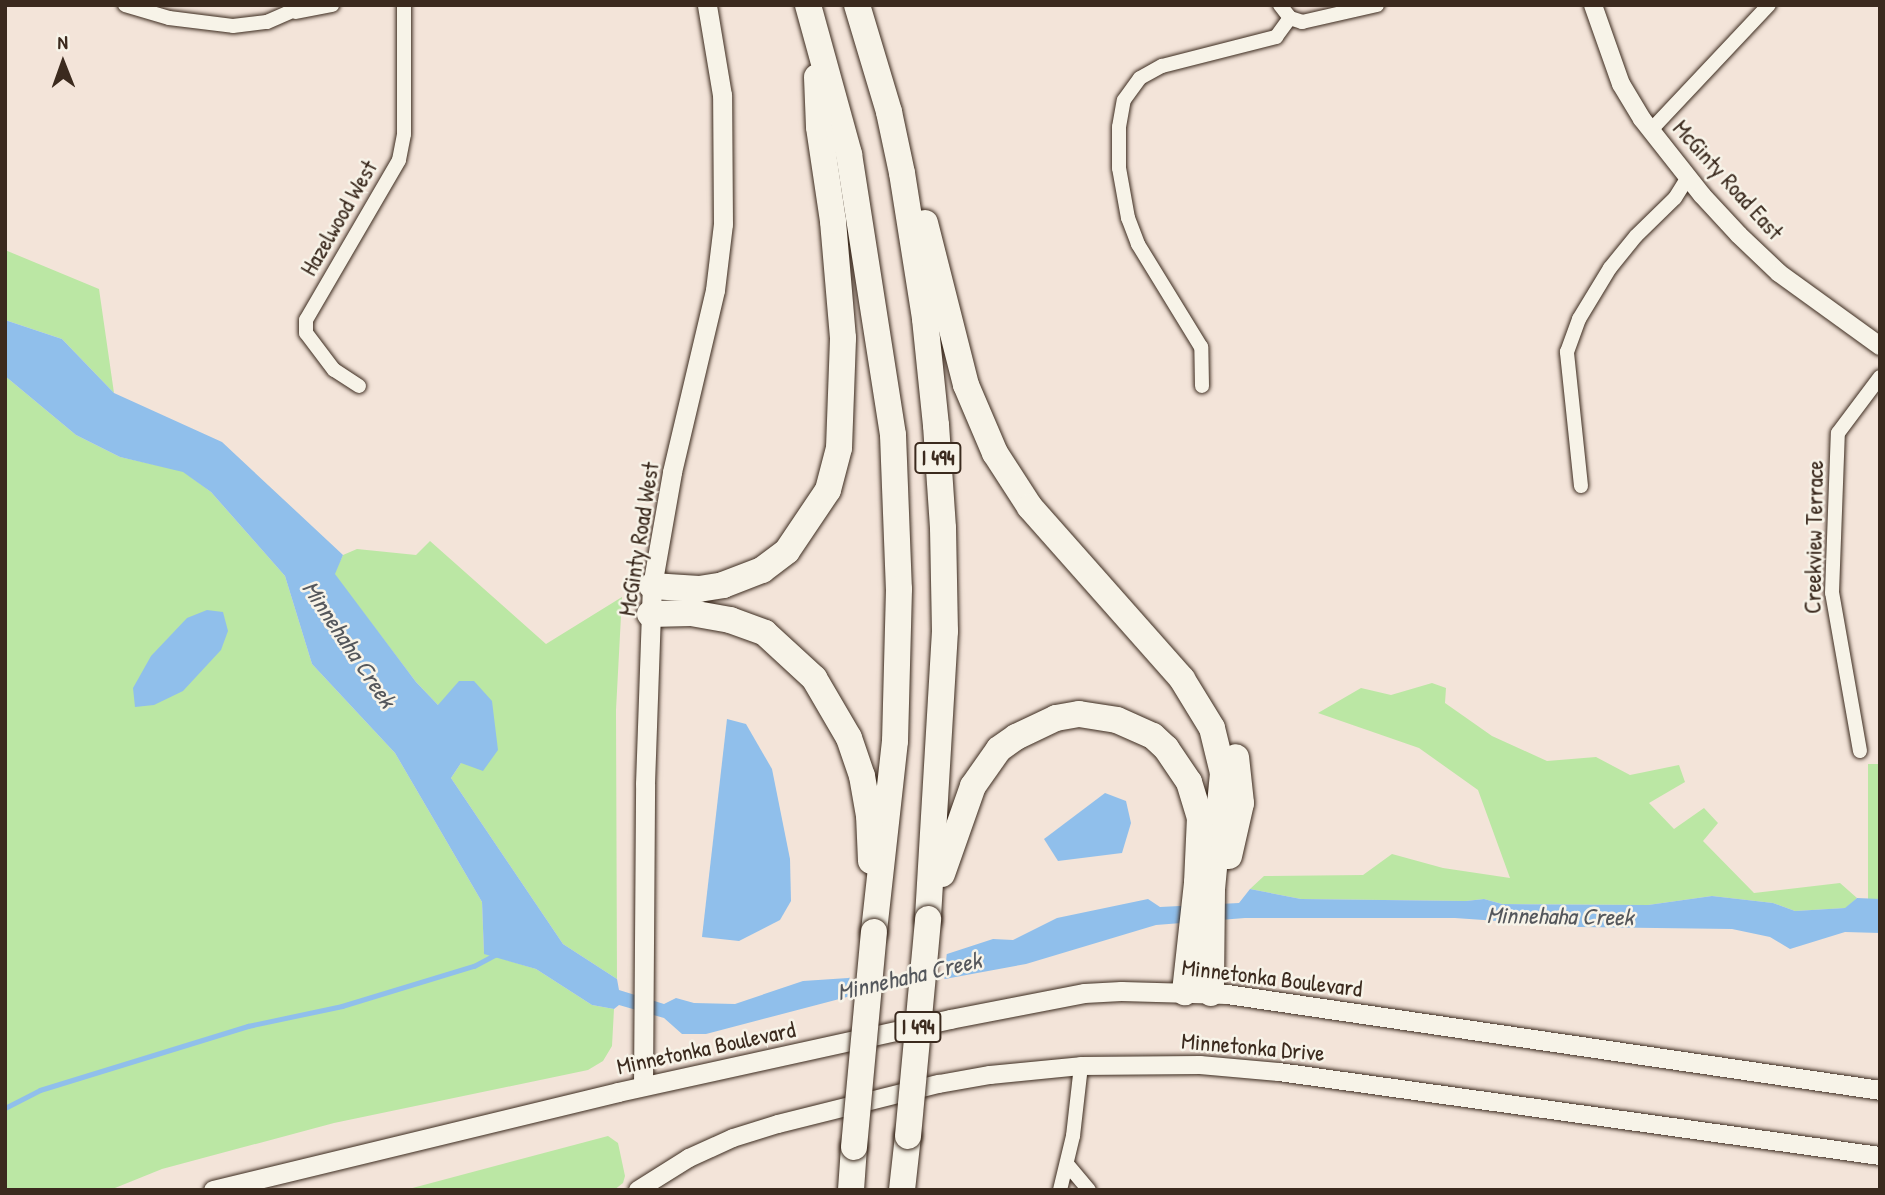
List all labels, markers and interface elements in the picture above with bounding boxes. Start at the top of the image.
north arrow [28,28,98,98]
text: N [57,29,68,55]
street label: McGinty Road East [1667,115,1789,245]
street label: Hazelwood West [295,155,383,281]
road number: I 494 [914,440,962,476]
street label: McGinty Road West [613,460,665,618]
street label: Creekview Terrace [1799,460,1829,614]
water label: Minnehaha Creek [296,575,402,713]
water label: Minnehaha Creek [1486,900,1634,932]
water label: Minnehaha Creek [834,945,984,1007]
street label: Minnetonka Boulevard [1180,953,1364,1003]
road number: I 494 [894,1010,942,1044]
street label: Minnetonka Boulevard [614,1016,798,1080]
street label: Minnetonka Drive [1180,1027,1326,1067]

